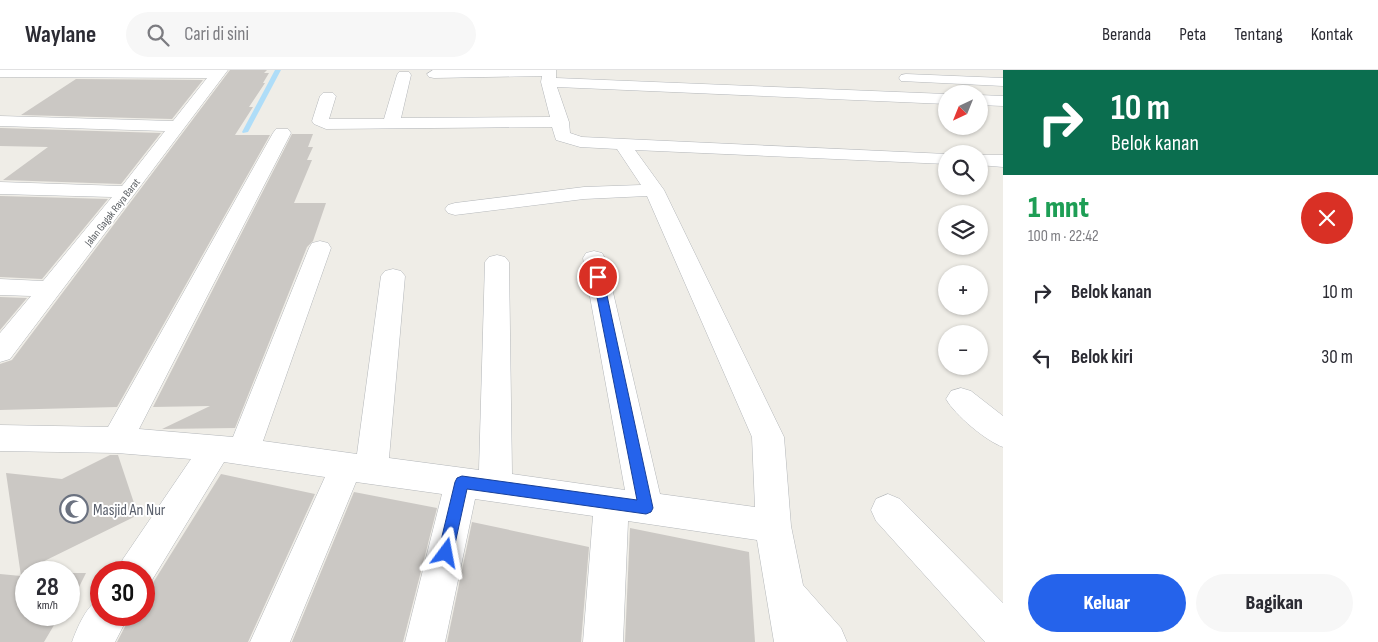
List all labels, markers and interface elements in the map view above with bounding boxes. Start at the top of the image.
search box [126,12,476,57]
text: Waylane [25,20,96,49]
icon: search [144,21,172,49]
text: Cari di sini [184,23,249,46]
text: Beranda [1102,24,1151,45]
text: Peta [1179,24,1206,45]
text: Tentang [1234,24,1283,45]
text: Kontak [1311,24,1353,45]
north arrow [938,85,988,135]
map controls [938,85,988,375]
text: 10 m [1111,87,1170,130]
icon: right [1028,90,1093,155]
text: Belok kanan [1111,130,1199,157]
button: search [938,145,988,195]
street label: Jalan Gagak Raya Barat [81,175,143,249]
text: 1 mnt [1028,190,1089,226]
button: close [1301,192,1353,244]
button: layers [938,205,988,255]
text: 100 m · 22:42 [1028,227,1099,246]
pin [577,256,619,298]
icon: arrive [584,263,612,291]
button: + [938,265,988,315]
icon: right [1028,279,1056,307]
text: Belok kanan [1071,281,1152,304]
text: 10 m [1323,281,1353,304]
button: − [938,325,988,375]
icon: left [1028,344,1056,372]
text: Belok kiri [1071,346,1133,369]
text: 30 m [1321,346,1353,369]
mosque icon: Masjid An Nur [59,494,89,524]
place label: Masjid An Nur [93,501,166,520]
position arrow [419,526,471,578]
speed limit sign: 30 [90,561,155,626]
text: 28 [36,572,59,603]
button: Keluar [1028,574,1186,632]
button: Bagikan [1196,574,1353,632]
text: km/h [37,598,58,613]

